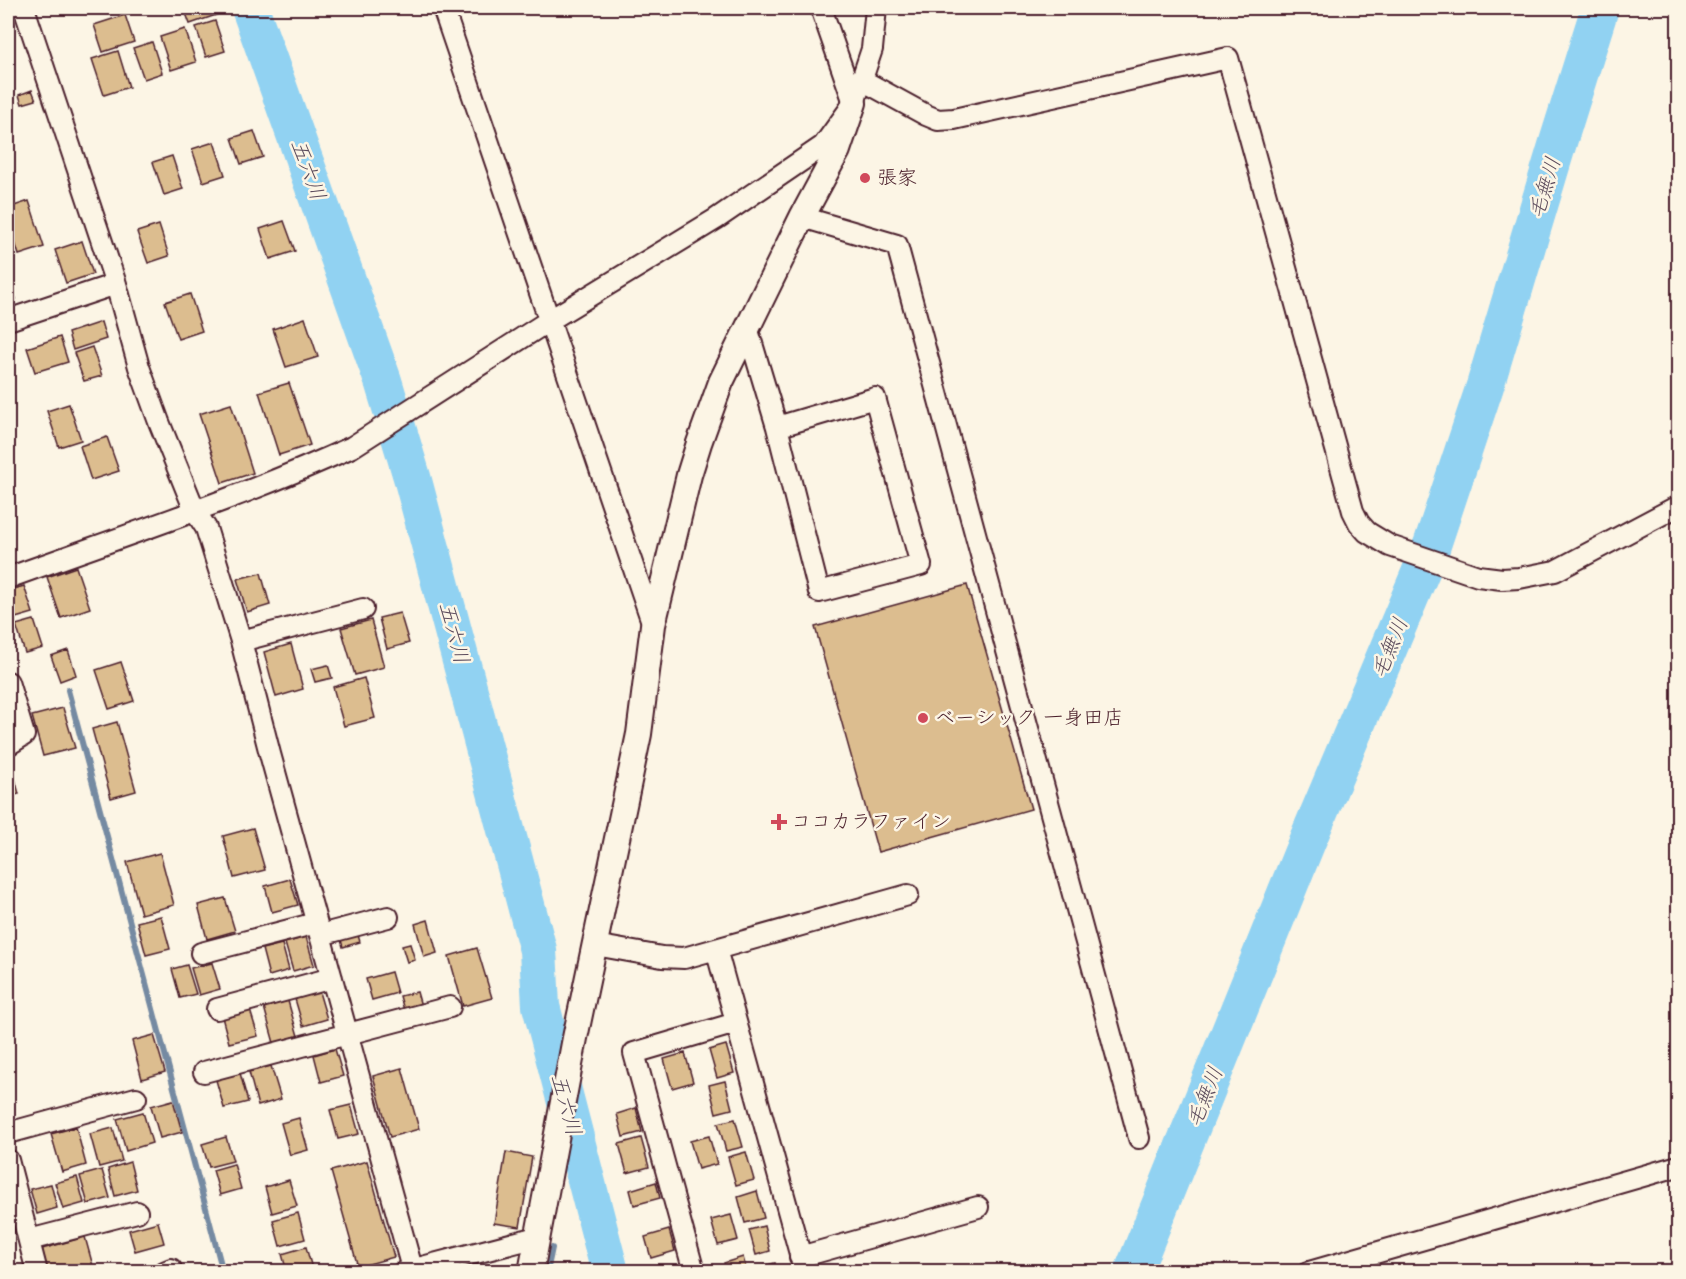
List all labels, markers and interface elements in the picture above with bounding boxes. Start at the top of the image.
water label: 五六川 [284,135,332,205]
water label: 毛無川 [1522,154,1568,222]
place label: 張家 [877,164,917,192]
marker: 張家 [858,171,872,185]
water label: 五六川 [432,599,476,667]
water label: 毛無川 [1365,613,1415,683]
place label: ベーシック 一身田店 [935,704,1123,732]
marker: ベーシック 一身田店 [916,711,930,725]
place label: ココカラファイン [791,808,951,836]
marker: ココカラファイン [772,815,786,829]
water label: 毛無川 [1180,1062,1230,1132]
water label: 五六川 [544,1071,588,1139]

